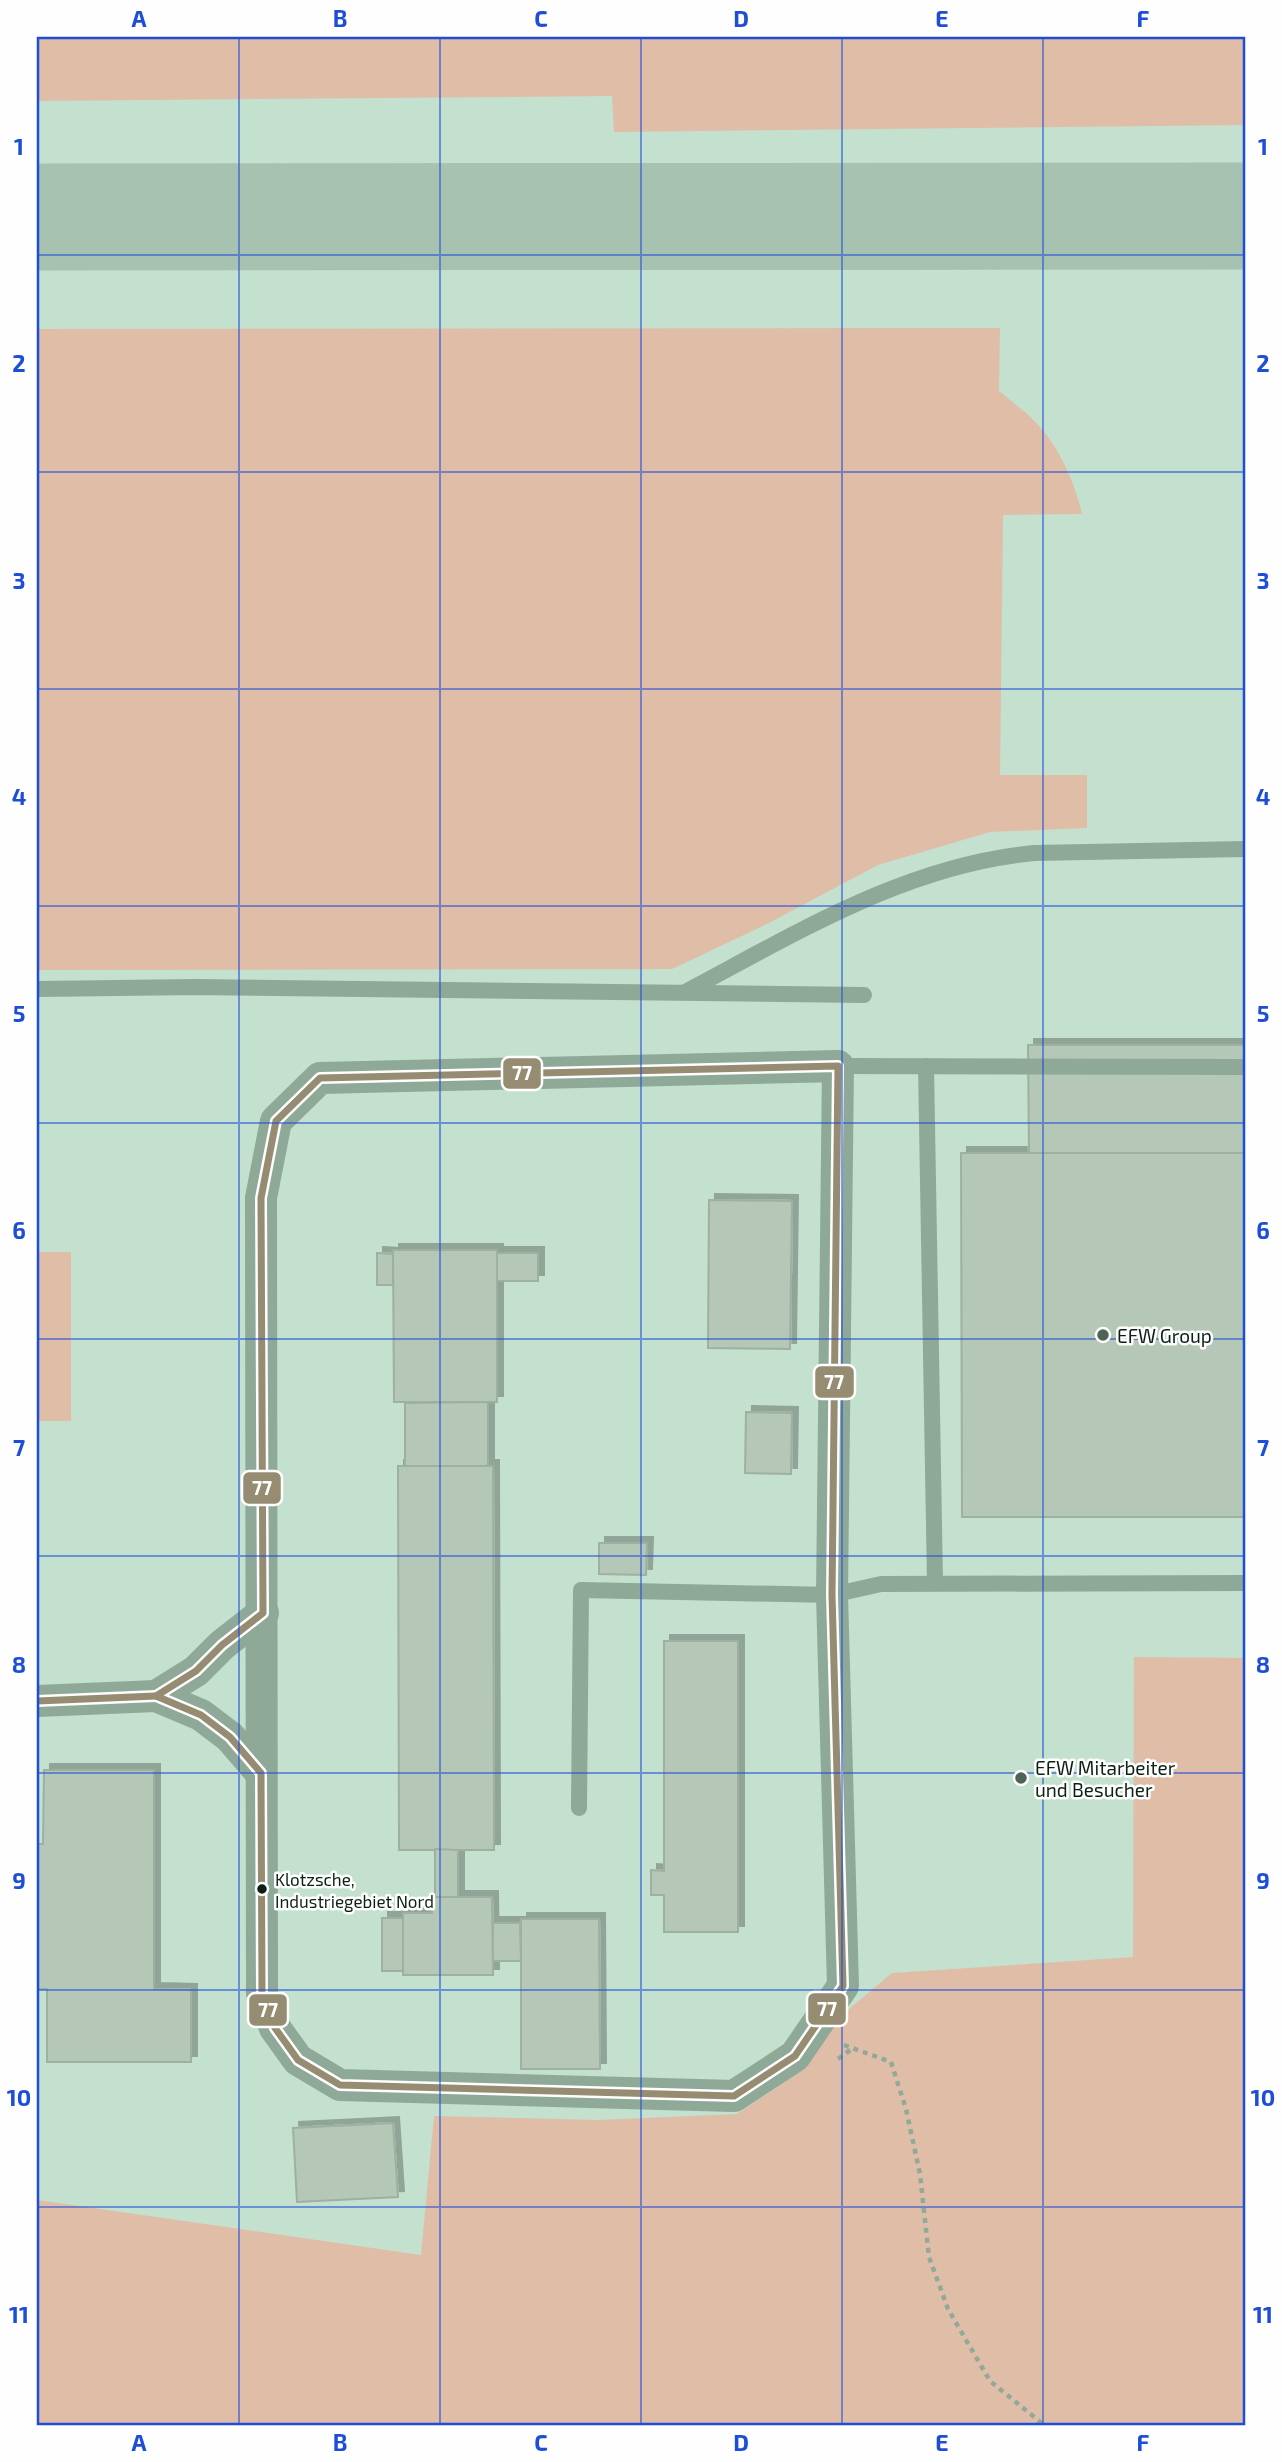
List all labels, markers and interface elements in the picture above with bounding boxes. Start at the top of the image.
text: A [131,4,147,32]
text: B [333,4,347,32]
text: C [534,4,548,32]
text: D [733,4,749,32]
text: E [935,4,949,32]
text: F [1137,4,1150,32]
text: 1 [14,132,24,160]
text: 1 [1258,132,1268,160]
text: 2 [12,349,26,377]
text: 2 [1256,349,1270,377]
text: 3 [12,566,26,594]
text: 3 [1256,566,1270,594]
text: 4 [12,782,26,810]
text: 4 [1256,782,1270,810]
text: 5 [13,999,25,1027]
text: 5 [1257,999,1269,1027]
line badge: 77 [502,1057,542,1090]
text: 77 [512,1061,532,1084]
text: 6 [12,1216,26,1244]
text: 6 [1256,1216,1270,1244]
place label: EFW Group [1117,1324,1212,1347]
marker: EFW Group [1095,1327,1111,1343]
line badge: 77 [814,1365,855,1399]
text: 77 [824,1370,844,1393]
text: 7 [13,1433,25,1461]
text: 7 [1257,1433,1269,1461]
line badge: 77 [242,1471,282,1505]
text: 77 [252,1476,272,1499]
text: 8 [12,1650,26,1678]
text: 8 [1256,1650,1270,1678]
place label: EFW Mitarbeiter und Besucher [1035,1756,1176,1801]
marker: EFW Mitarbeiter und Besucher [1013,1770,1029,1786]
text: 9 [12,1866,26,1894]
text: 9 [1256,1866,1270,1894]
place label: Klotzsche, Industriegebiet Nord [275,1869,434,1912]
marker: Klotzsche, Industriegebiet Nord [255,1882,269,1896]
line badge: 77 [807,1992,847,2026]
line badge: 77 [248,1993,288,2027]
text: 77 [817,1997,837,2020]
text: 77 [258,1998,278,2021]
text: 10 [7,2083,31,2111]
text: 10 [1251,2083,1275,2111]
text: 11 [9,2300,29,2328]
text: 11 [1253,2300,1273,2328]
text: A [131,2428,147,2456]
text: B [333,2428,347,2456]
text: C [534,2428,548,2456]
text: D [733,2428,749,2456]
text: E [935,2428,949,2456]
text: F [1137,2428,1150,2456]

